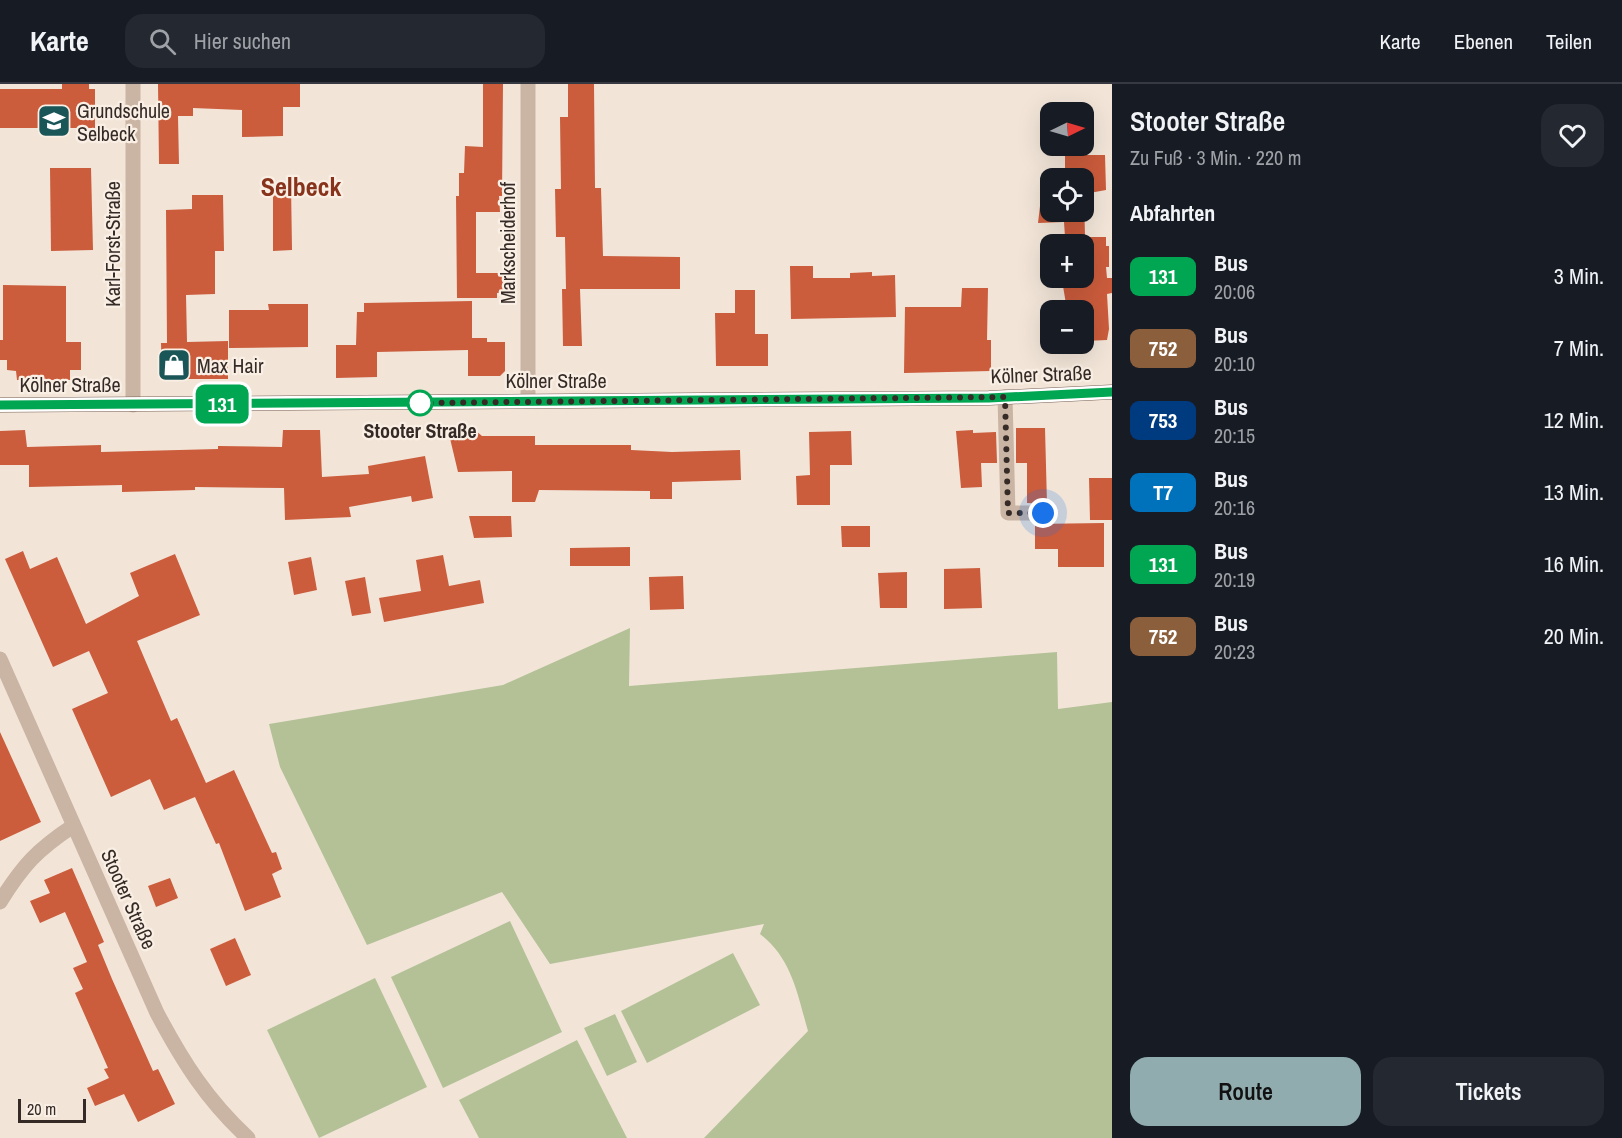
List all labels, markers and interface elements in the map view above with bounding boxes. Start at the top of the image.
search box [125,14,545,68]
text: Karte [30,22,89,60]
icon: search [146,25,179,58]
text: Hier suchen [194,26,291,56]
text: Karte [1380,27,1421,56]
text: Ebenen [1454,27,1513,56]
text: Teilen [1546,27,1592,56]
place label: Grundschule Selbeck [77,97,170,147]
north arrow [1040,102,1094,156]
map controls [1040,102,1094,354]
text: Stooter Straße [1130,102,1285,140]
school or university icon: Grundschule Selbeck [36,103,72,139]
button: heart [1541,104,1604,167]
text: Zu Fuß · 3 Min. · 220 m [1130,144,1301,171]
button: locate [1040,168,1094,222]
district label: Selbeck [261,169,341,204]
street label: Karl-Forst-Straße [99,181,126,307]
street label: Markscheiderhof [494,181,521,304]
text: Abfahrten [1130,198,1215,228]
button: + [1040,234,1094,288]
text: Bus [1214,248,1248,278]
text: 3 Min. [1554,261,1604,291]
text: 131 [1149,262,1177,291]
text: 20:06 [1214,278,1255,305]
button: − [1040,300,1094,354]
text: Bus [1214,320,1248,350]
text: 7 Min. [1554,333,1604,363]
text: 752 [1149,334,1177,363]
shop icon: Max Hair [156,347,192,383]
text: 20:10 [1214,350,1255,377]
place label: Max Hair [197,352,264,379]
street label: Kölner Straße [990,359,1092,389]
street label: Kölner Straße [505,367,607,394]
street label: Kölner Straße [19,371,121,398]
line badge: 131 [188,384,256,424]
text: 131 [208,390,236,419]
marker: Stooter Straße [407,390,433,416]
text: Bus [1214,392,1248,422]
text: 12 Min. [1544,405,1604,435]
text: 753 [1149,406,1177,435]
place label: Stooter Straße [364,417,477,444]
text: 20:15 [1214,422,1255,449]
text: Bus [1214,464,1248,494]
text: 13 Min. [1544,477,1604,507]
text: T7 [1153,478,1173,507]
text: 20:16 [1214,494,1255,521]
your location [1028,498,1058,528]
text: Bus [1214,536,1248,566]
text: 16 Min. [1544,549,1604,579]
text: 131 [1149,550,1177,579]
text: 20:19 [1214,566,1255,593]
text: Bus [1214,608,1248,638]
text: 20 Min. [1544,621,1604,651]
text: 752 [1149,622,1177,651]
text: 20:23 [1214,638,1255,665]
street label: Stooter Straße [95,845,163,953]
button: Route [1130,1057,1361,1126]
button: Tickets [1373,1057,1604,1126]
scale bar [18,1096,86,1124]
text: 20 m [27,1098,56,1120]

